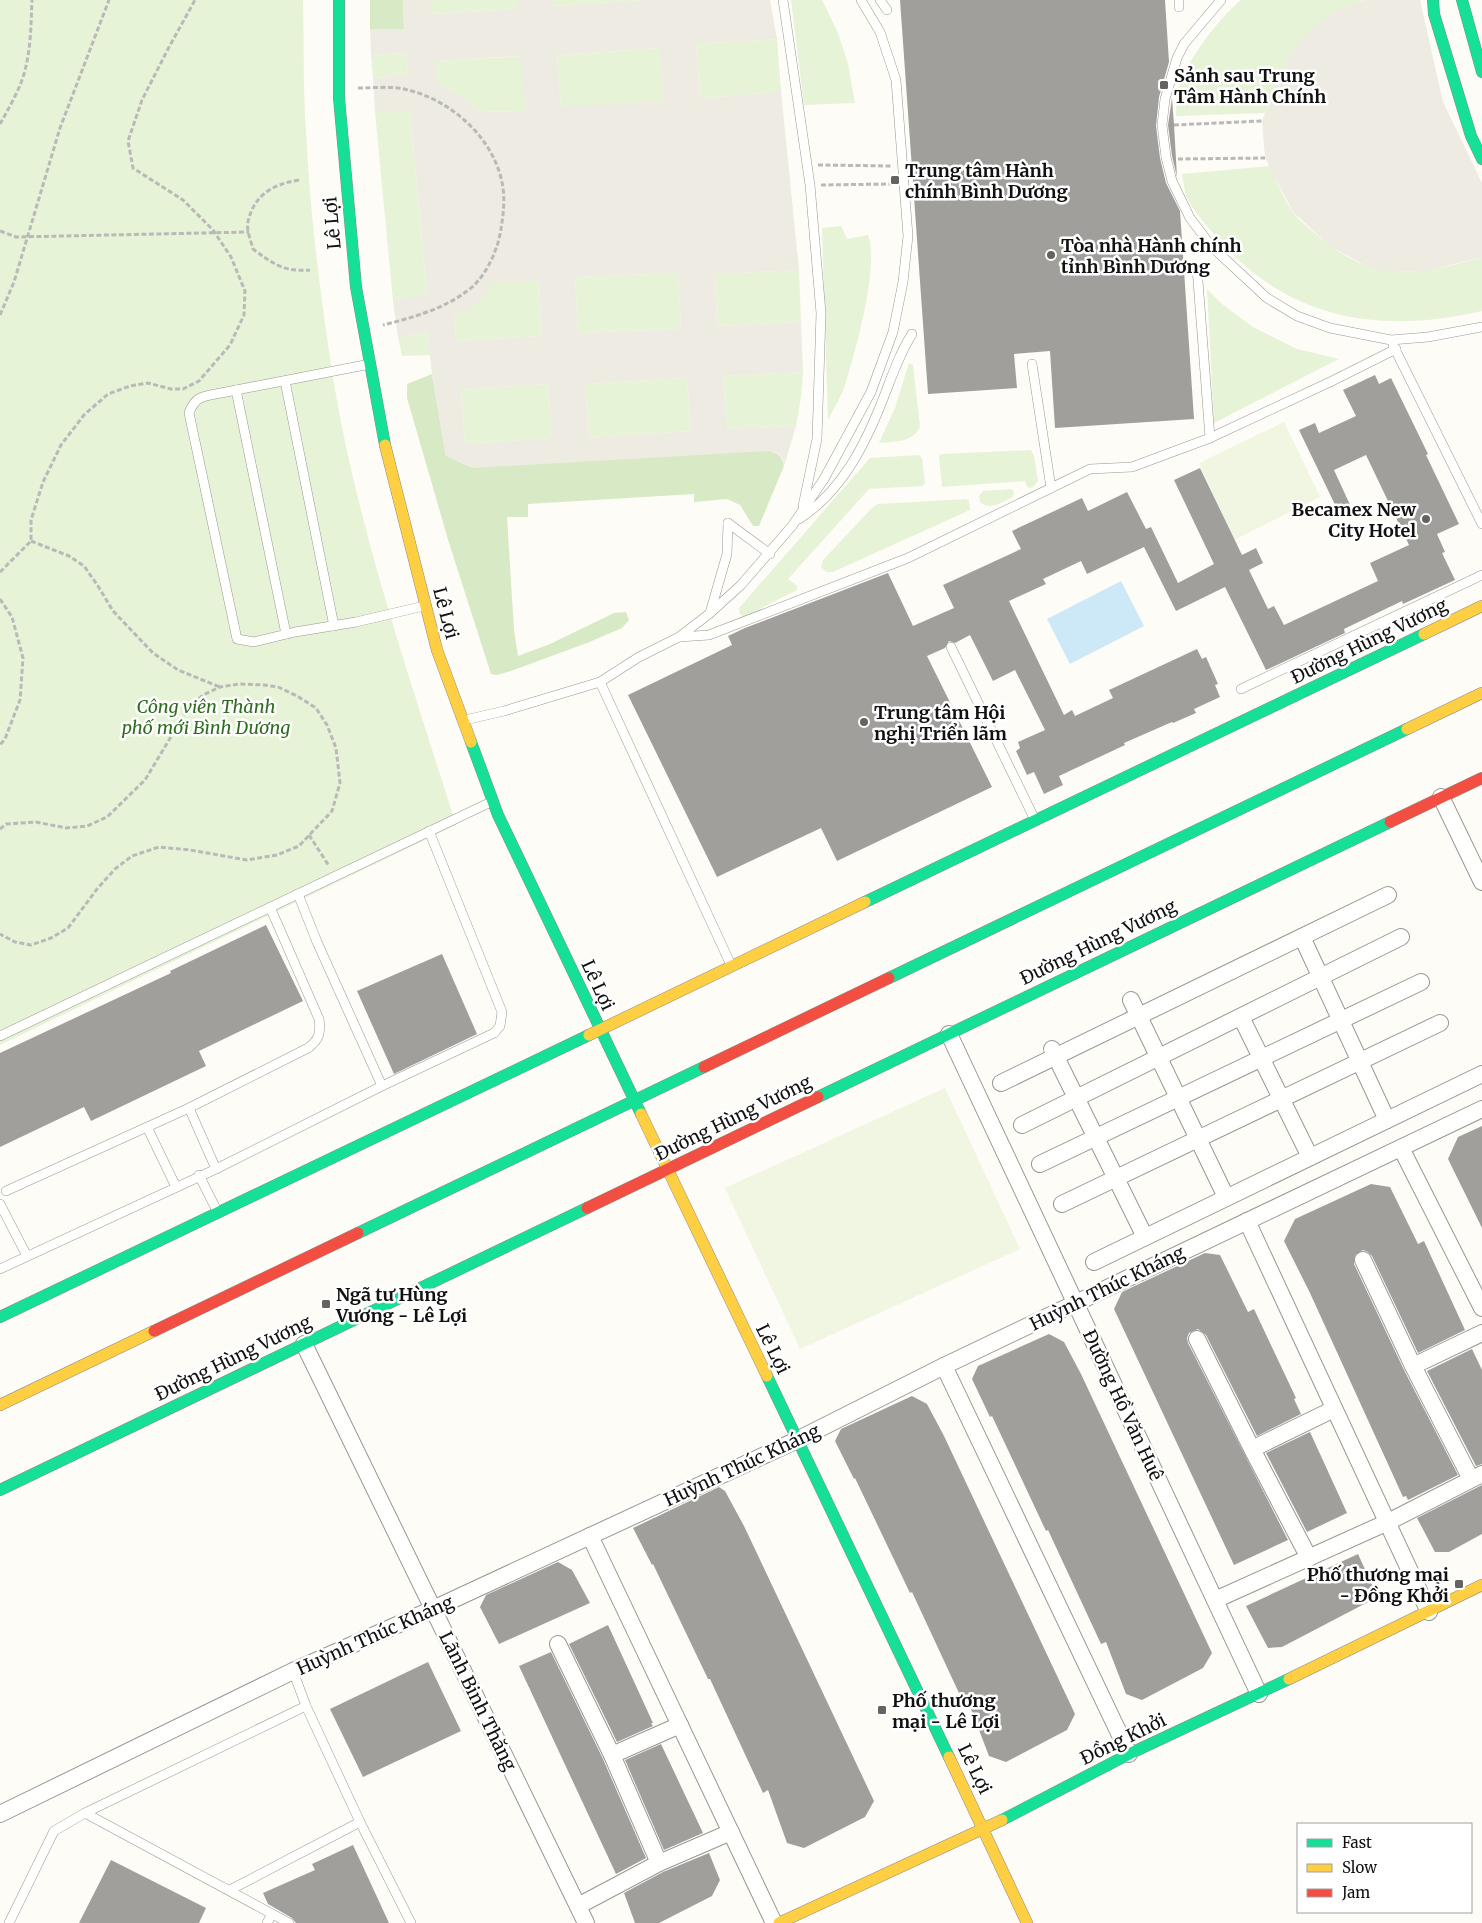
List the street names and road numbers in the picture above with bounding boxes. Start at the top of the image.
street label: Lê Lợi [318,196,346,250]
street label: Lê Lợi [428,584,464,642]
street label: Đường Hùng Vương [1287,593,1451,689]
street label: Đường Hùng Vương [1016,894,1180,990]
street label: Lê Lợi [576,956,620,1014]
street label: Đường Hùng Vương [651,1070,815,1166]
street label: Huỳnh Thúc Kháng [1026,1241,1188,1335]
street label: Đường Hùng Vương [151,1310,315,1406]
street label: Lê Lợi [751,1320,795,1378]
street label: Đường Hồ Văn Huê [1078,1326,1168,1484]
street label: Huỳnh Thúc Kháng [660,1419,824,1511]
street label: Huỳnh Thúc Kháng [293,1590,457,1680]
street label: Lãnh Binh Thăng [434,1628,522,1774]
street label: Đồng Khởi [1076,1708,1170,1770]
street label: Lê Lợi [953,1740,997,1798]

